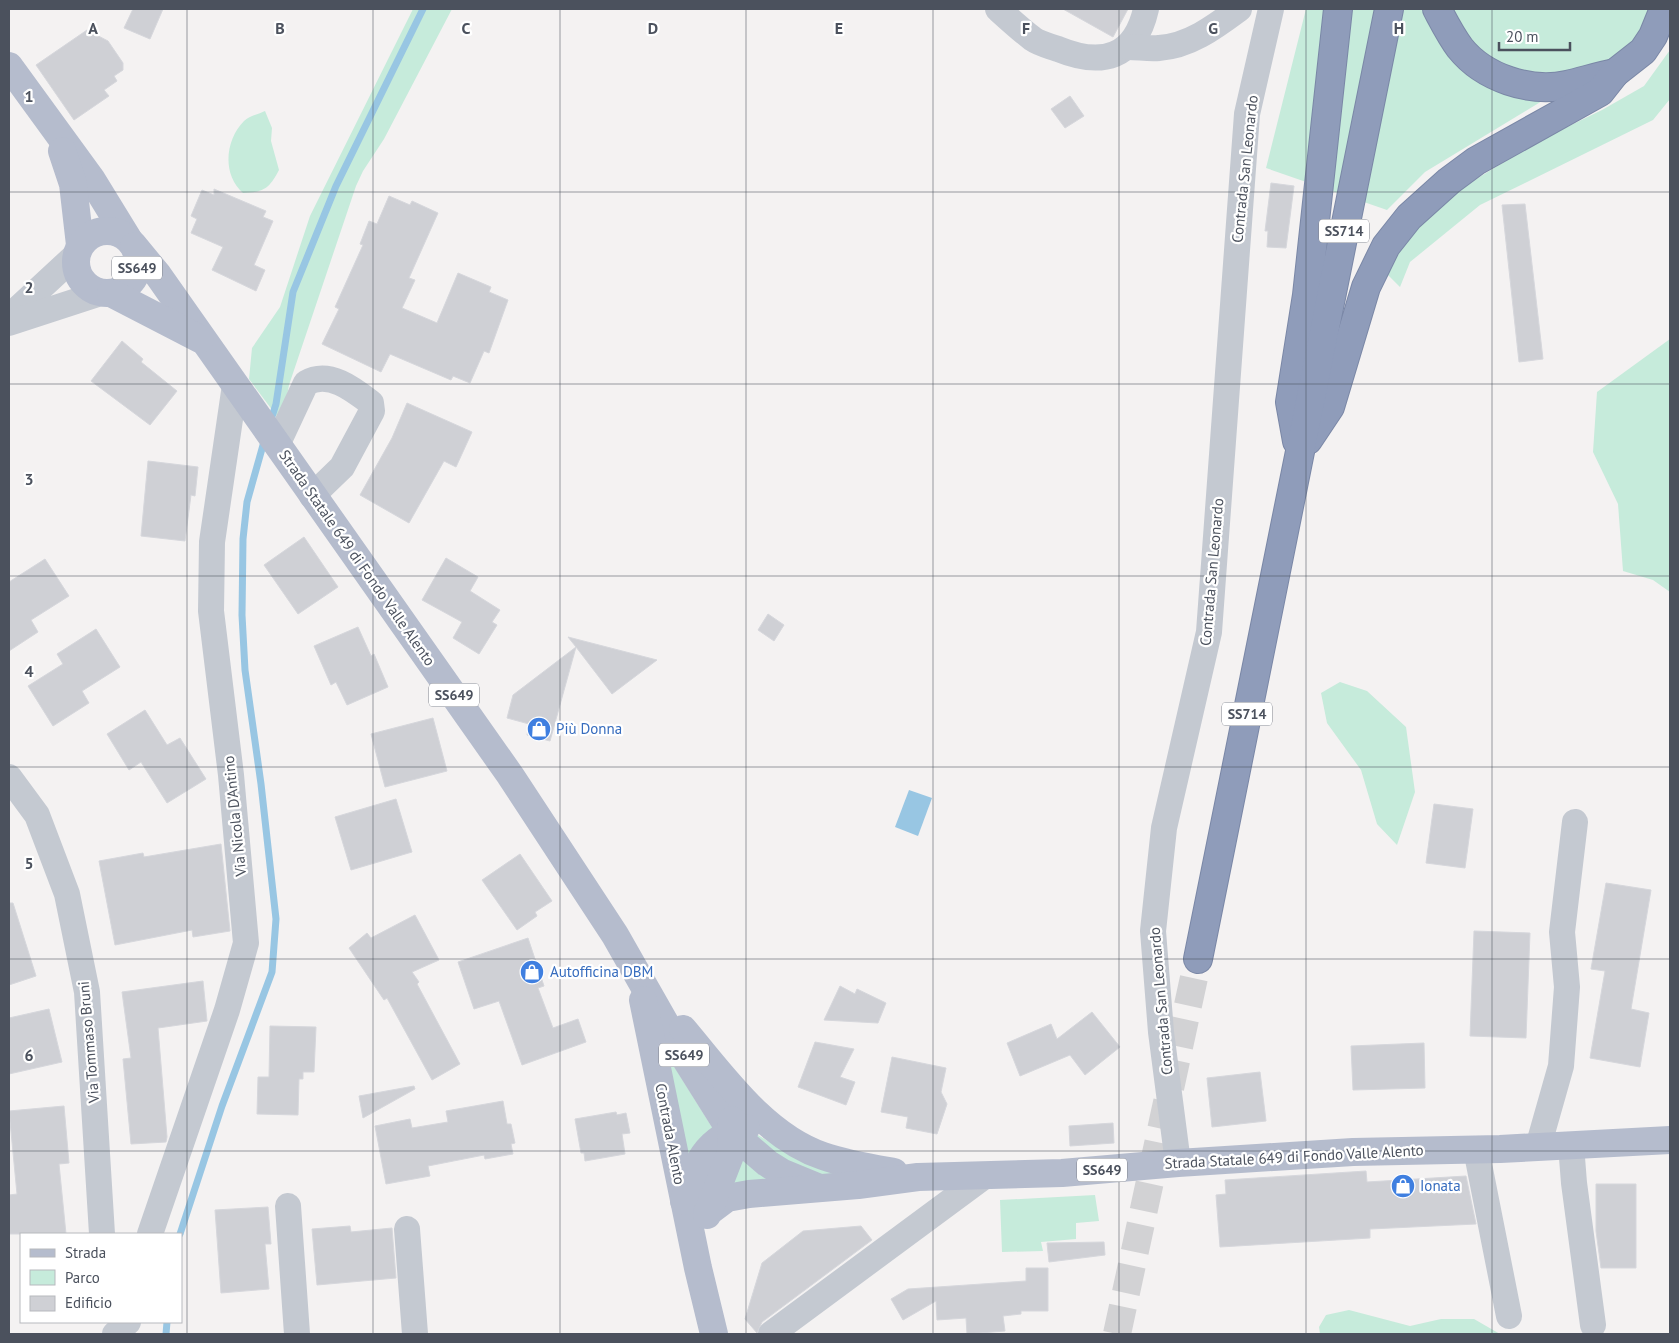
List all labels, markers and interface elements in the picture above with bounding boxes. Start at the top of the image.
text: A [88,18,98,38]
text: B [275,18,285,38]
text: C [462,18,471,38]
text: D [648,18,658,38]
text: E [835,18,843,38]
text: F [1022,18,1030,38]
text: G [1208,18,1218,38]
text: H [1394,18,1404,38]
scale bar [1499,20,1570,52]
text: 20 m [1506,27,1539,46]
text: 1 [24,86,34,106]
street label: Contrada San Leonardo [1227,94,1262,244]
road number: SS714 [1319,220,1369,242]
road number: SS649 [112,256,162,280]
text: 2 [24,277,34,297]
street label: Strada Statale 649 di Fondo Valle Alento [275,446,440,669]
text: 3 [24,469,34,489]
street label: Contrada San Leonardo [1196,497,1227,647]
text: 4 [24,661,34,681]
road number: SS649 [429,684,479,706]
road number: SS714 [1222,702,1272,726]
shop icon: Più Donna [526,716,552,742]
place label: Più Donna [556,719,622,738]
street label: Via Nicola D'Antino [219,755,250,878]
text: 5 [24,853,34,873]
street label: Contrada San Leonardo [1145,926,1176,1076]
shop icon: Autofficina DBM [519,959,545,985]
place label: Autofficina DBM [550,962,653,981]
street label: Via Tommaso Bruni [74,980,103,1105]
road number: SS649 [659,1044,709,1066]
text: 6 [24,1045,34,1065]
street label: Contrada Alento [651,1082,690,1186]
street label: Strada Statale 649 di Fondo Valle Alento [1164,1140,1424,1173]
road number: SS649 [1077,1158,1127,1182]
shop icon: Ionata [1390,1173,1416,1199]
place label: Ionata [1420,1176,1461,1195]
legend [20,1233,182,1323]
text: Strada [65,1243,106,1262]
text: Parco [65,1268,100,1287]
text: Edificio [65,1293,112,1312]

